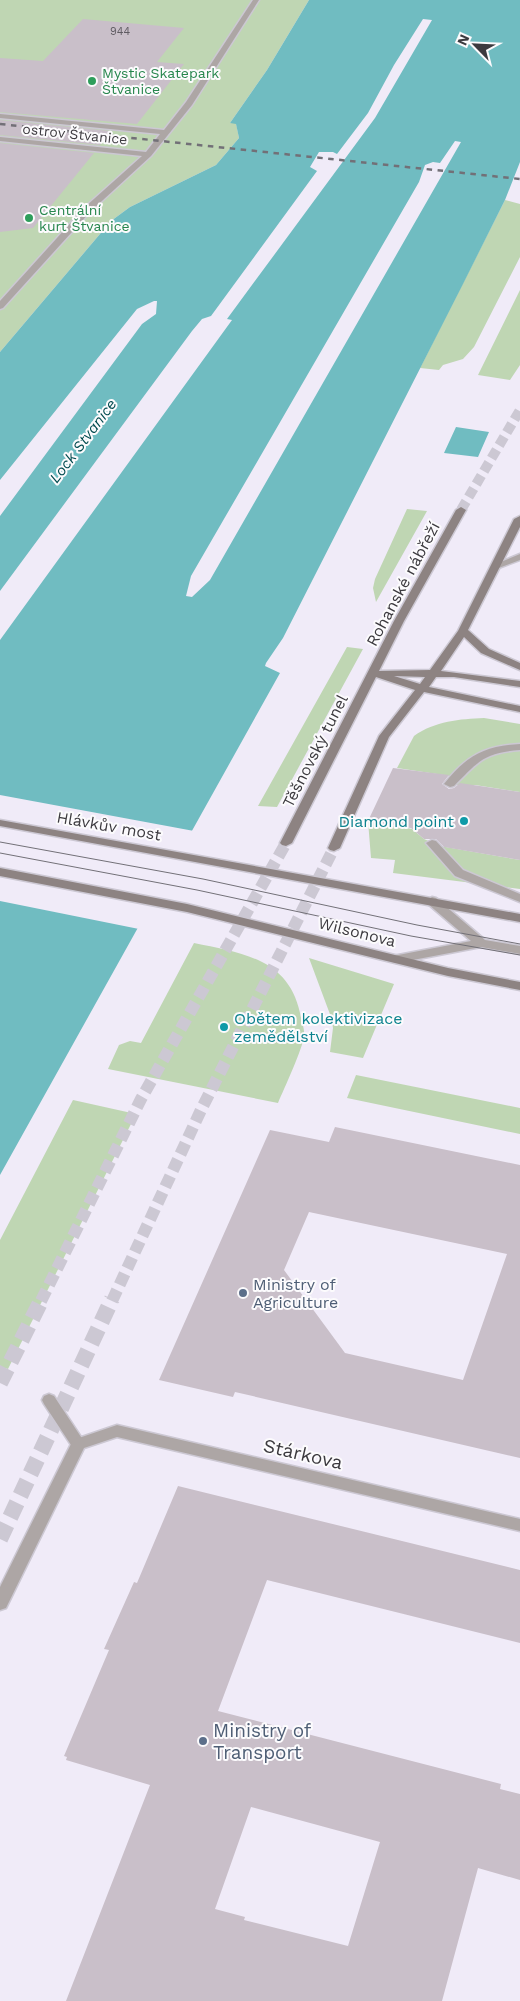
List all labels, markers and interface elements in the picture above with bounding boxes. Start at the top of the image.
north arrow [450,20,500,70]
house number: 944 [110,25,130,38]
text: N [454,32,473,48]
place label: Mystic Skatepark Štvanice [102,65,219,97]
marker: Mystic Skatepark Štvanice [86,75,98,87]
street label: ostrov Štvanice [22,121,128,147]
place label: Centrální kurt Štvanice [39,202,130,234]
marker: Centrální kurt Štvanice [23,212,35,224]
water label: Lock Stvanice [46,396,120,486]
street label: Rohanské nábřeží [362,519,444,649]
street label: Těšnovský tunel [278,691,352,811]
street label: Hlávkův most [55,807,163,845]
place label: Diamond point [339,812,454,831]
marker: Diamond point [458,815,470,827]
street label: Wilsonova [316,913,398,951]
place label: Obětem kolektivizace zemědělství [234,1009,402,1046]
marker: Obětem kolektivizace zemědělství [218,1021,230,1033]
place label: Ministry of Agriculture [253,1275,338,1312]
marker: Ministry of Agriculture [237,1287,249,1299]
street label: Stárkova [261,1434,345,1474]
place label: Ministry of Transport [213,1719,312,1764]
marker: Ministry of Transport [197,1735,209,1747]

